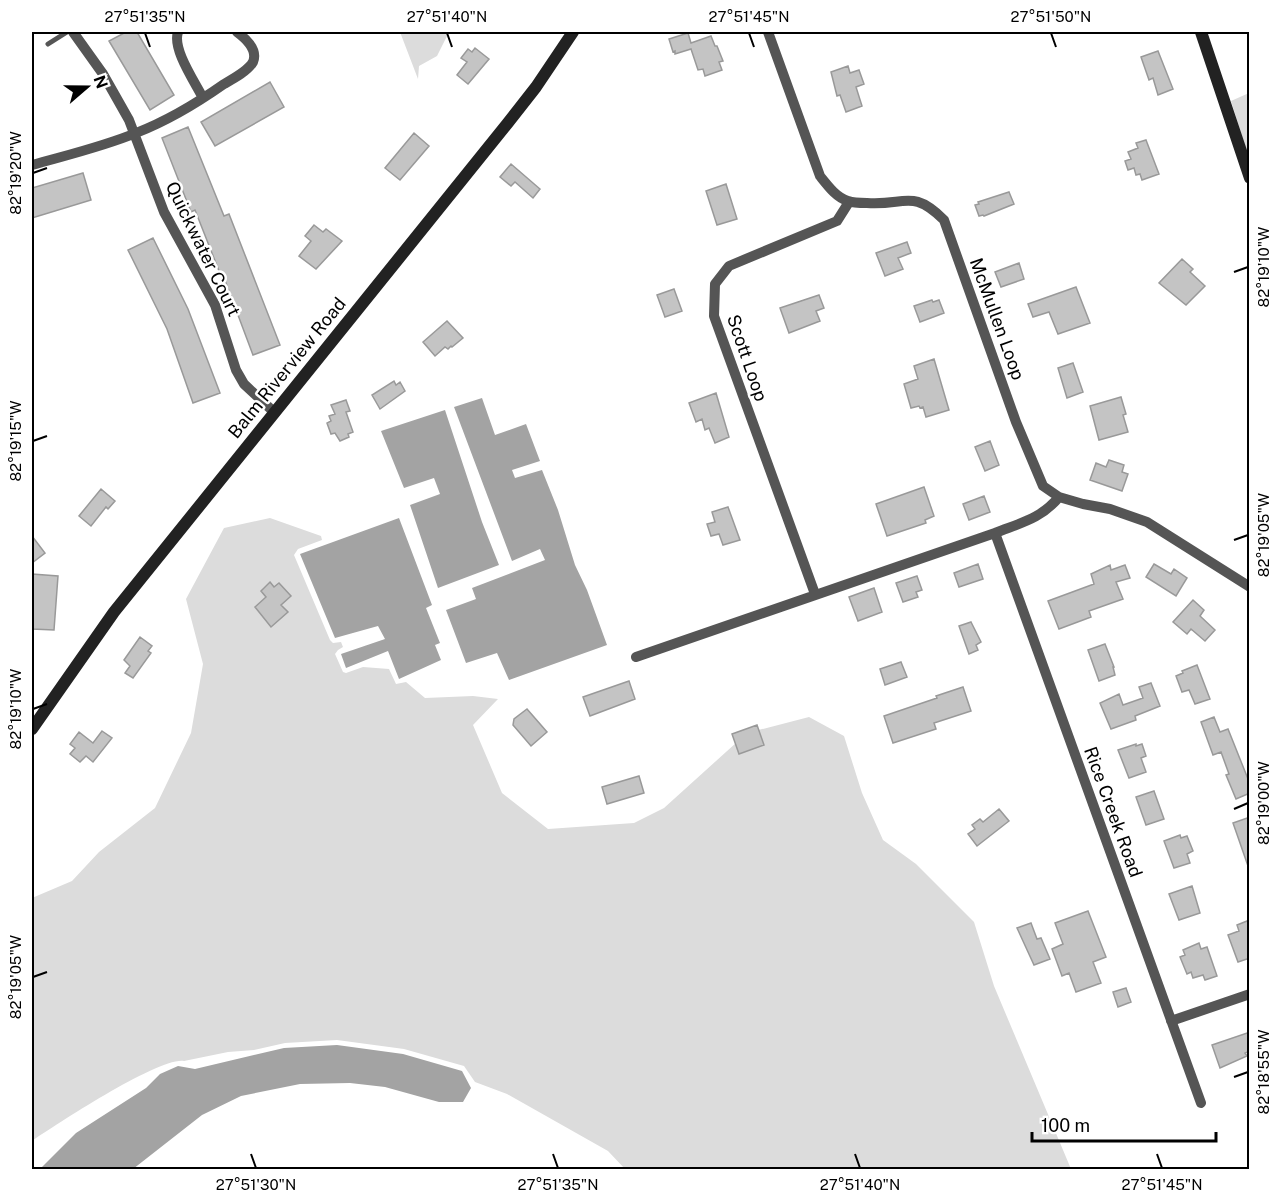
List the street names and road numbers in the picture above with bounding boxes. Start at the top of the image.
street label: Quickwater Court [162,178,245,319]
street label: McMullen Loop [966,255,1029,383]
street label: Balm Riverview Road [223,293,350,442]
street label: Scott Loop [723,312,772,404]
street label: Rice Creek Road [1080,744,1147,880]

